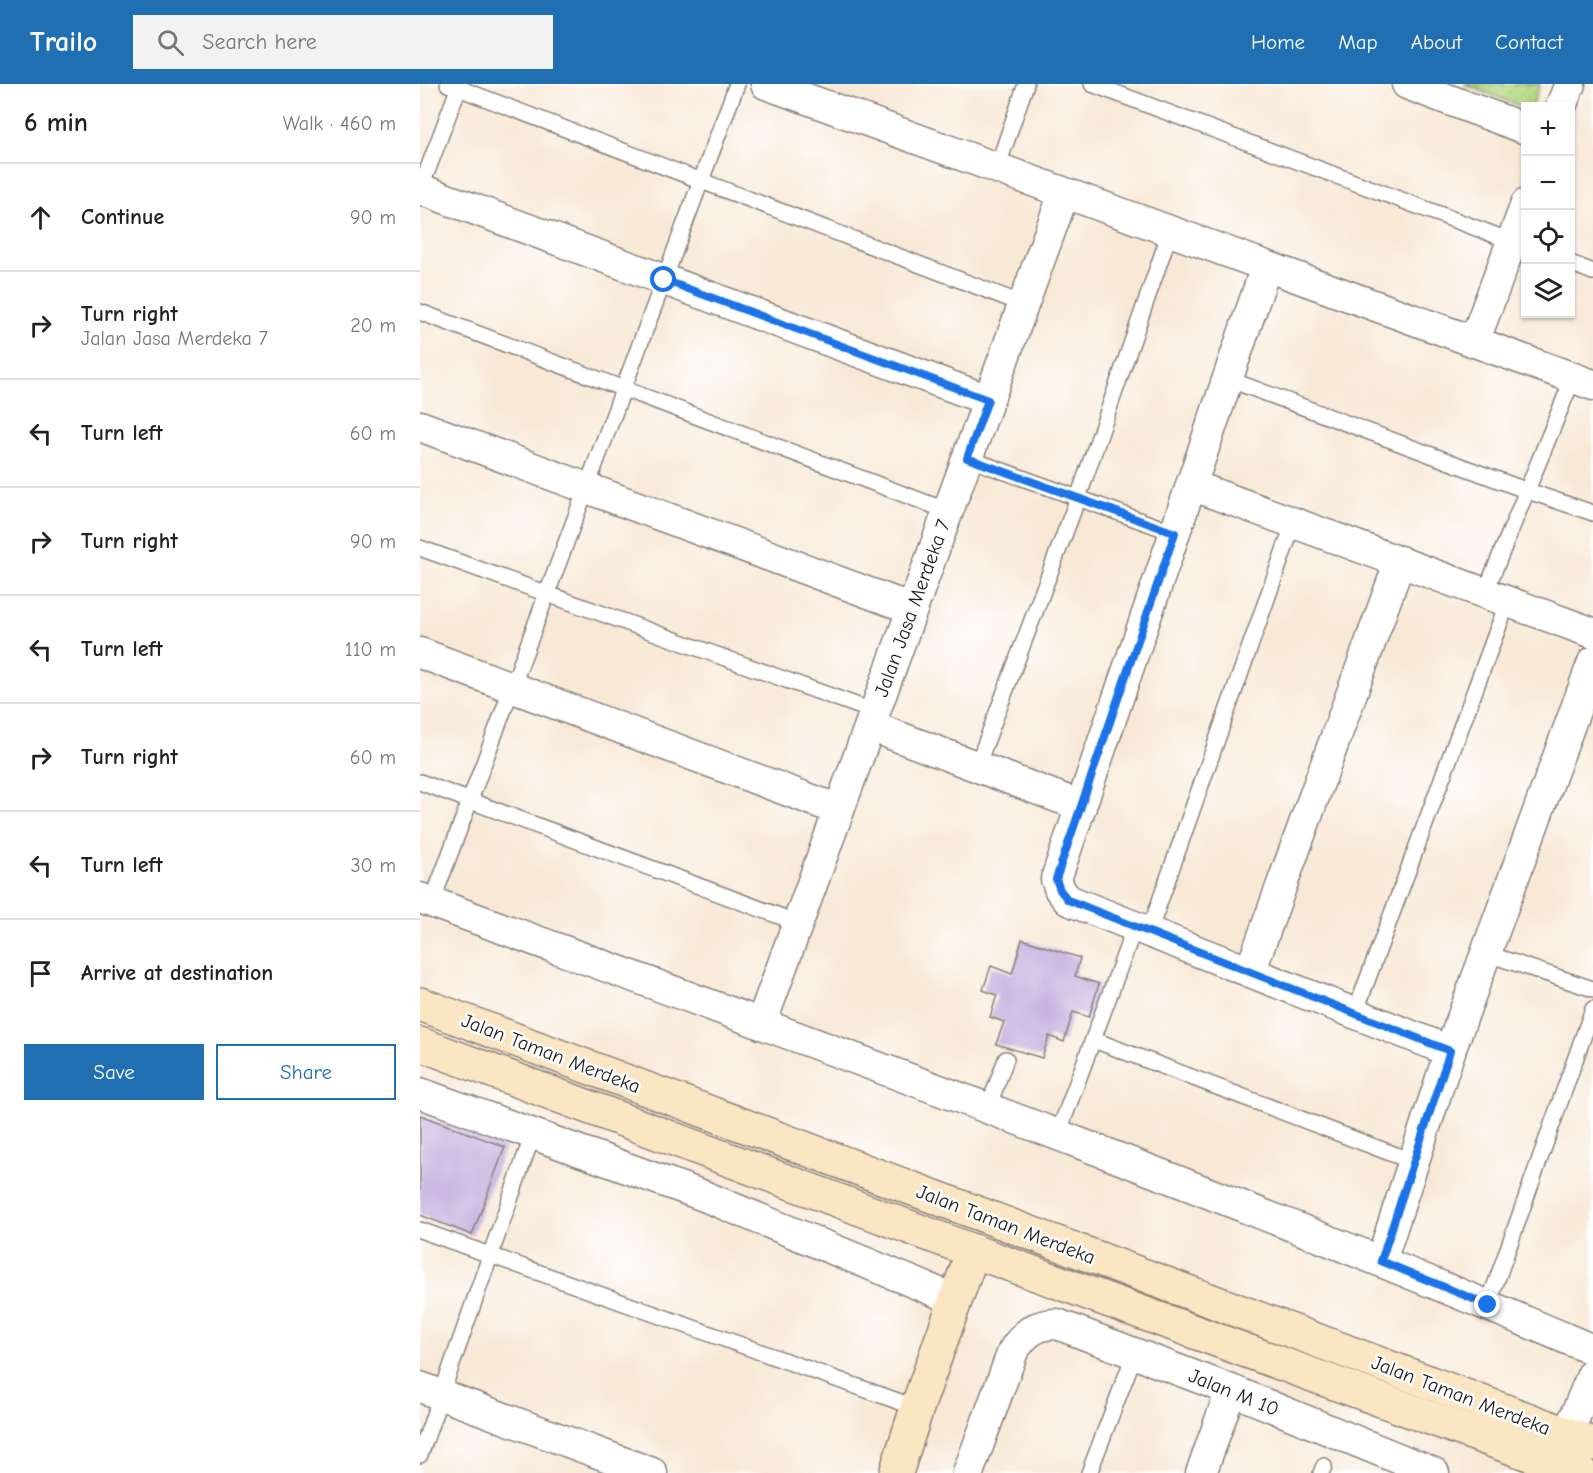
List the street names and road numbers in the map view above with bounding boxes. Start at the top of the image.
street label: Jalan Jasa Merdeka 7 [870,516,955,700]
street label: Jalan Taman Merdeka [458,1009,644,1098]
street label: Jalan Taman Merdeka [913,1180,1099,1269]
street label: Jalan Taman Merdeka [1368,1351,1554,1440]
street label: Jalan M 10 [1185,1364,1282,1421]

